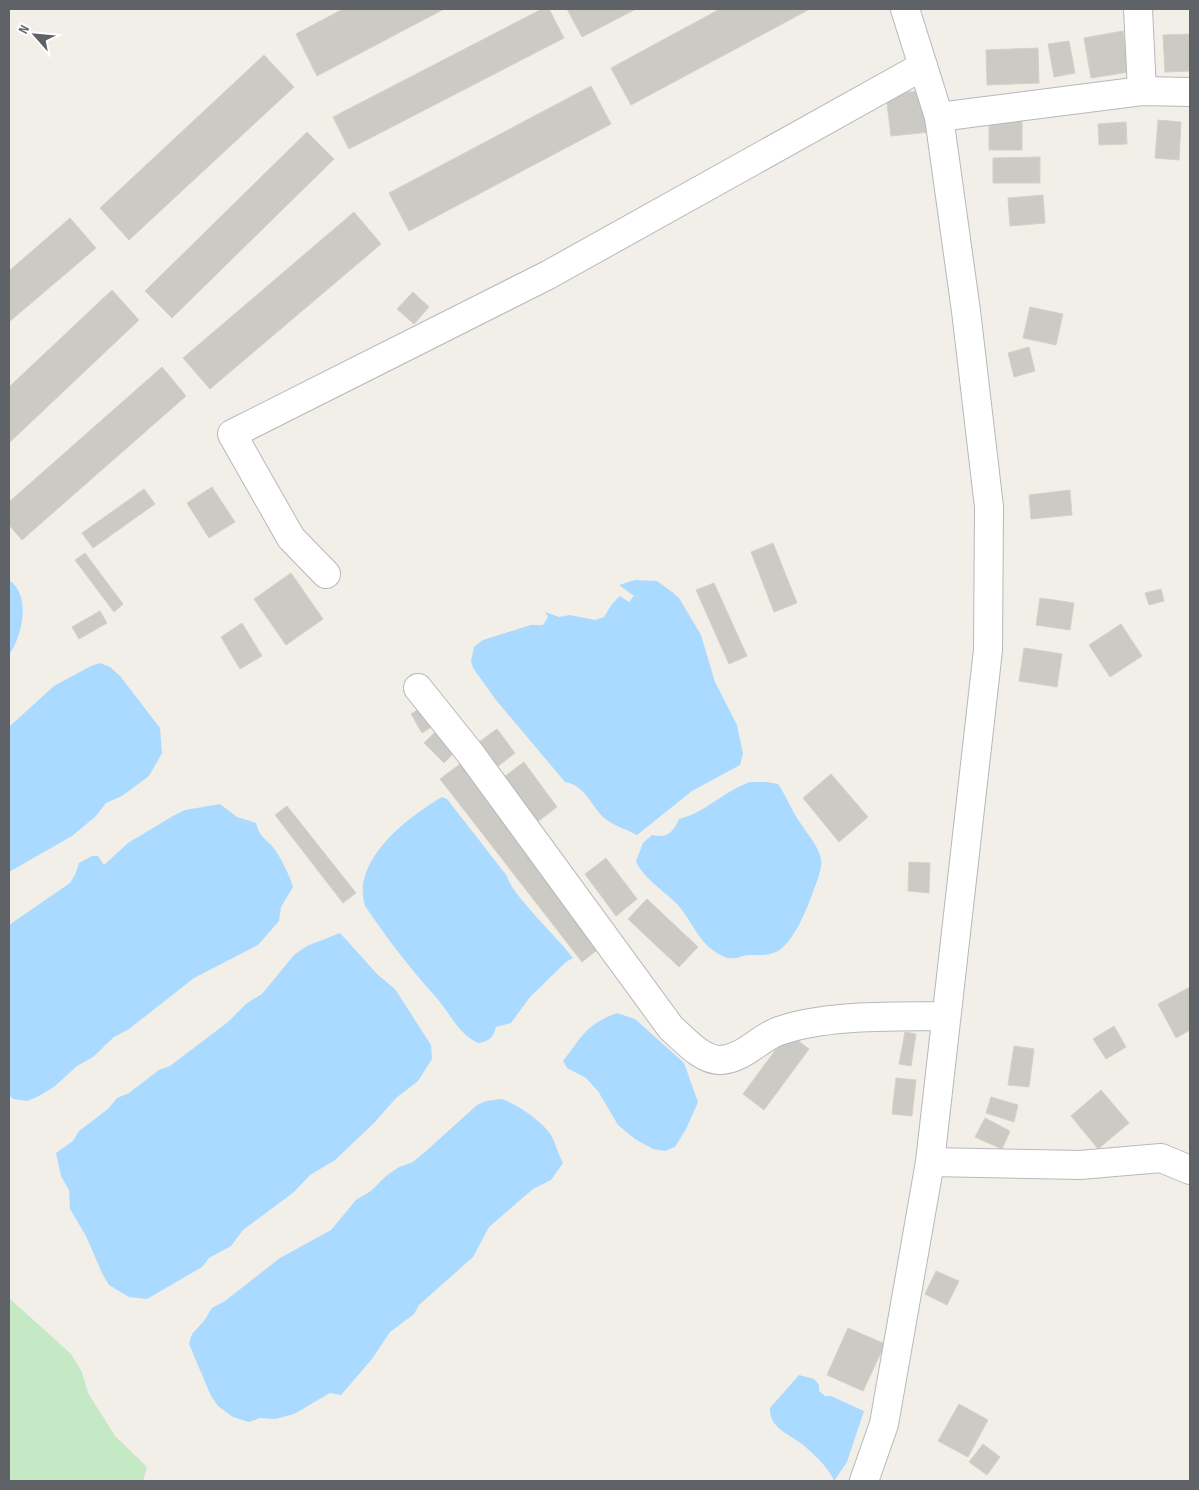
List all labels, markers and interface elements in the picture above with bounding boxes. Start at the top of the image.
north arrow [10,10,60,60]
text: N [15,22,33,37]

